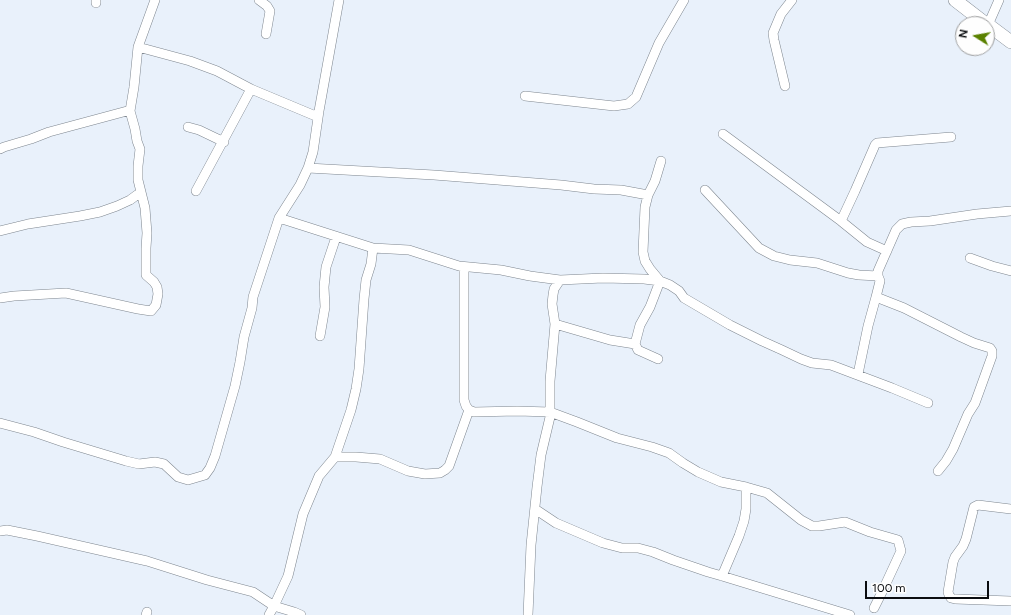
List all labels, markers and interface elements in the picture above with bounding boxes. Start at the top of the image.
north arrow [955,16,995,56]
text: N [957,28,971,39]
scale bar [867,573,991,599]
text: 100 m [872,581,906,595]

